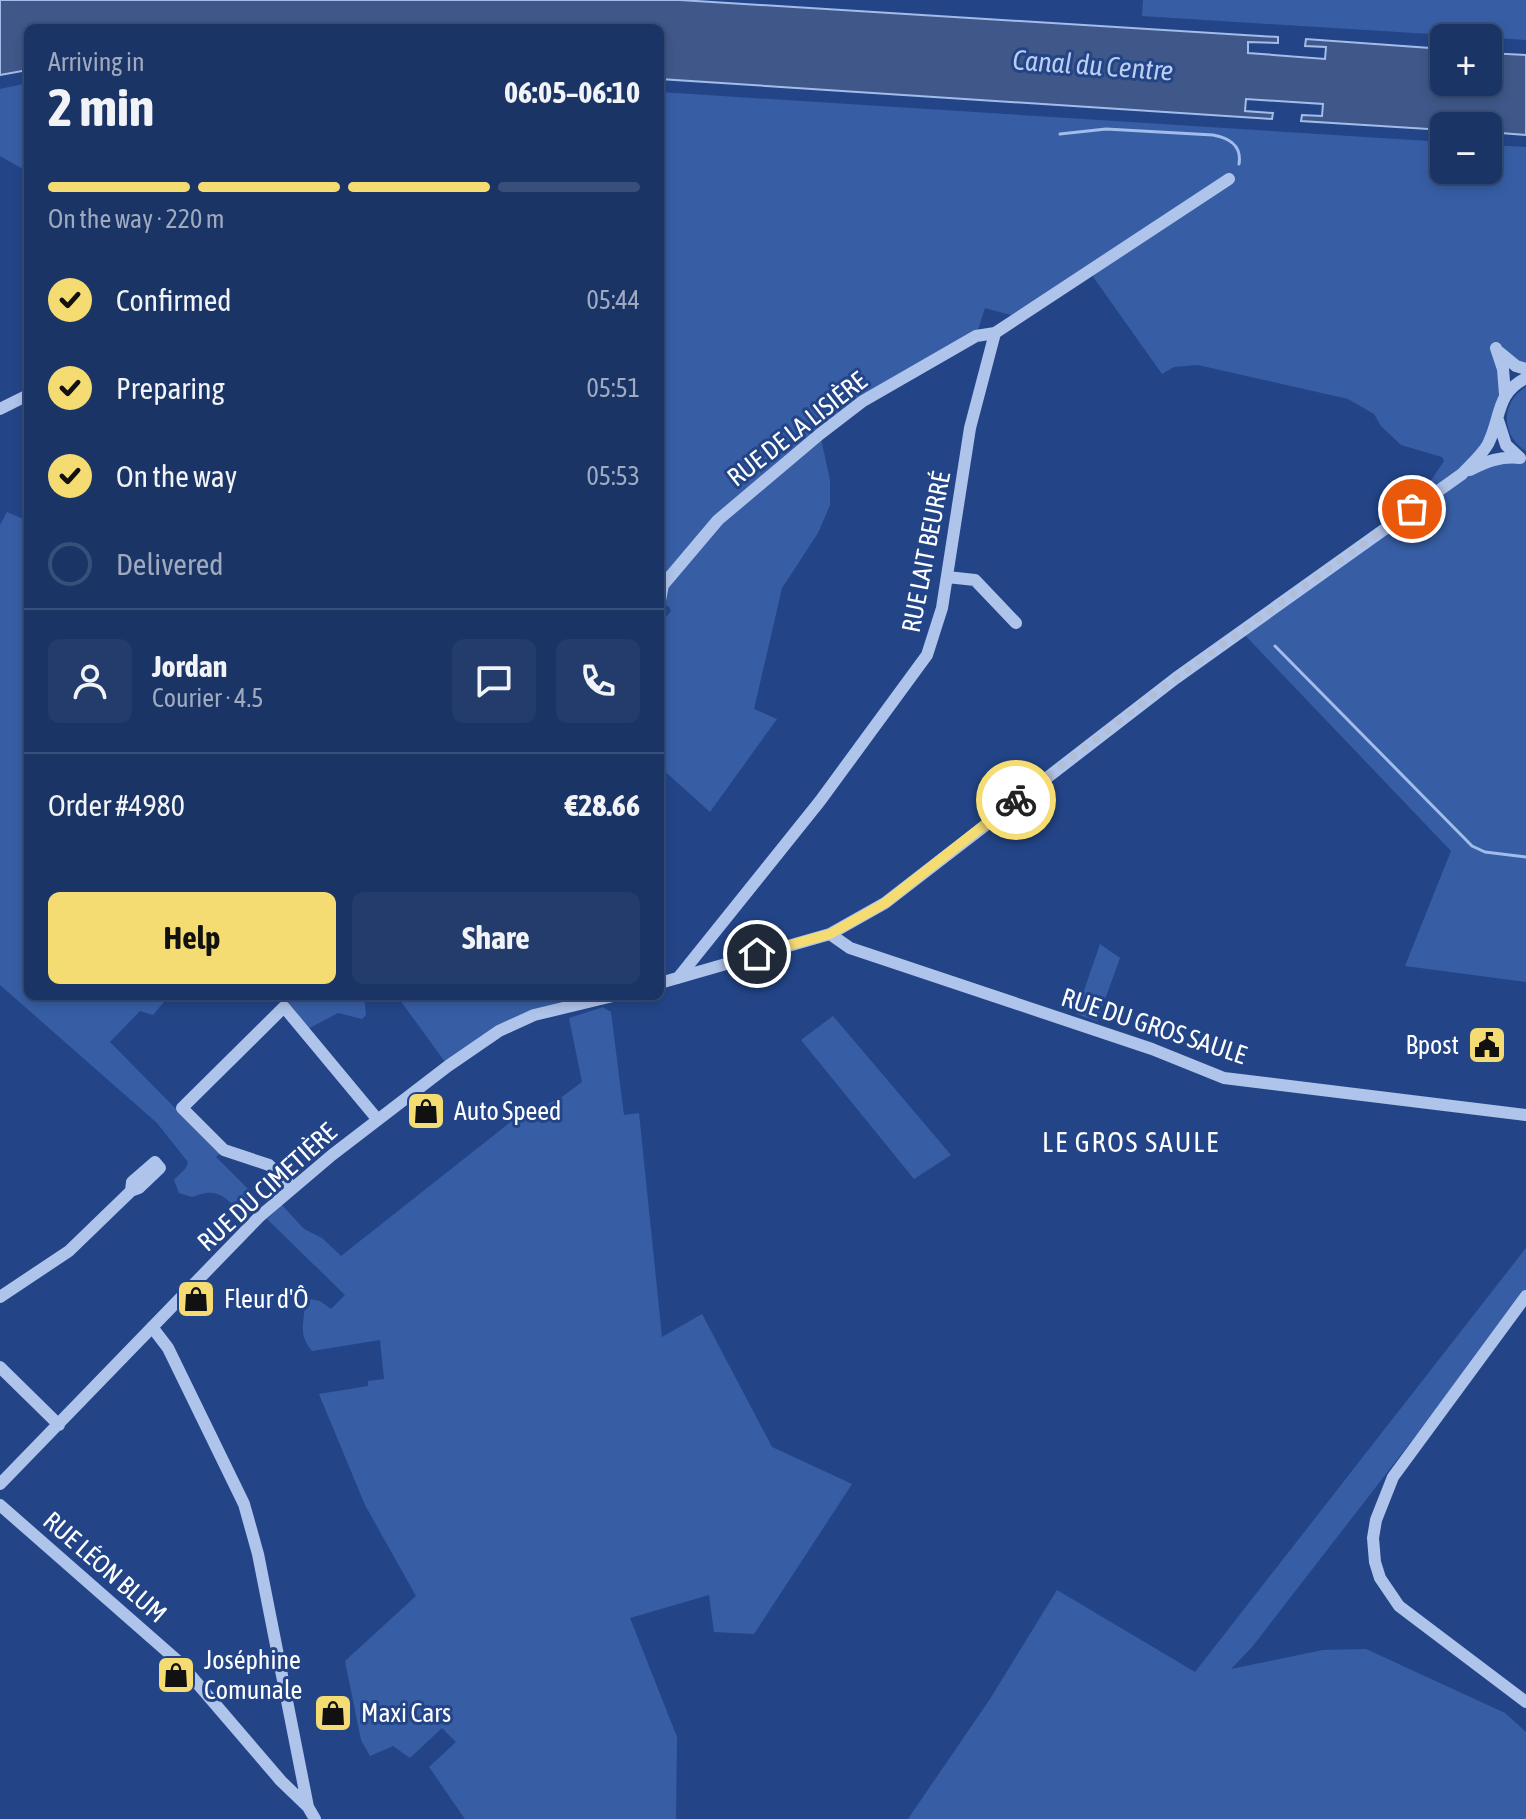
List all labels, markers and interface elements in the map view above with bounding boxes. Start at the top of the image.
map controls [1430,24,1502,184]
button: + [1430,24,1502,96]
water label: Canal du Centre [1011,43,1175,87]
text: Arriving in [48,47,145,77]
text: 06:05–06:10 [504,75,640,109]
text: 2 min [48,77,154,137]
button: − [1430,112,1502,184]
text: On the way · 220 m [48,204,225,234]
icon: check [48,278,92,322]
text: Confirmed [116,283,231,317]
text: 05:44 [586,285,640,315]
street label: RUE DE LA LISIÈRE [722,365,872,493]
icon: check [48,366,92,410]
text: Preparing [116,371,225,405]
text: 05:51 [586,373,640,403]
icon: check [48,454,92,498]
text: On the way [116,459,237,493]
text: 05:53 [586,461,640,491]
street label: RUE LAIT BEURRÉ [896,469,956,635]
pin [1378,475,1446,543]
icon: bag [1390,487,1434,531]
text: Delivered [116,547,224,581]
button: person [48,639,132,723]
button: chat [452,639,536,723]
button: phone [556,639,640,723]
text: Jordan [152,649,227,683]
text: Courier · 4.5 [152,683,263,713]
courier [976,760,1056,840]
icon: bike [994,778,1038,822]
text: Order #4980 [48,788,185,822]
text: €28.66 [565,788,640,822]
button: Help [48,892,336,984]
button: Share [352,892,640,984]
pin [723,920,791,988]
icon: home [735,932,779,976]
street label: RUE DU GROS SAULE [1058,982,1250,1070]
public building icon: Bpost [1466,1024,1508,1066]
place label: Bpost [1405,1030,1459,1060]
shop icon: Auto Speed [405,1090,447,1132]
place label: Auto Speed [454,1096,561,1126]
street label: RUE DU CIMETIÈRE [191,1117,343,1257]
district label: LE GROS SAULE [1042,1126,1220,1158]
shop icon: Fleur d'Ô [175,1278,217,1320]
place label: Fleur d'Ô [224,1284,308,1314]
street label: RUE LÉON BLUM [37,1505,173,1629]
place label: Joséphine Comunale [204,1645,302,1705]
shop icon: Joséphine Comunale [155,1654,197,1696]
shop icon: Maxi Cars [312,1692,354,1734]
place label: Maxi Cars [361,1698,451,1728]

